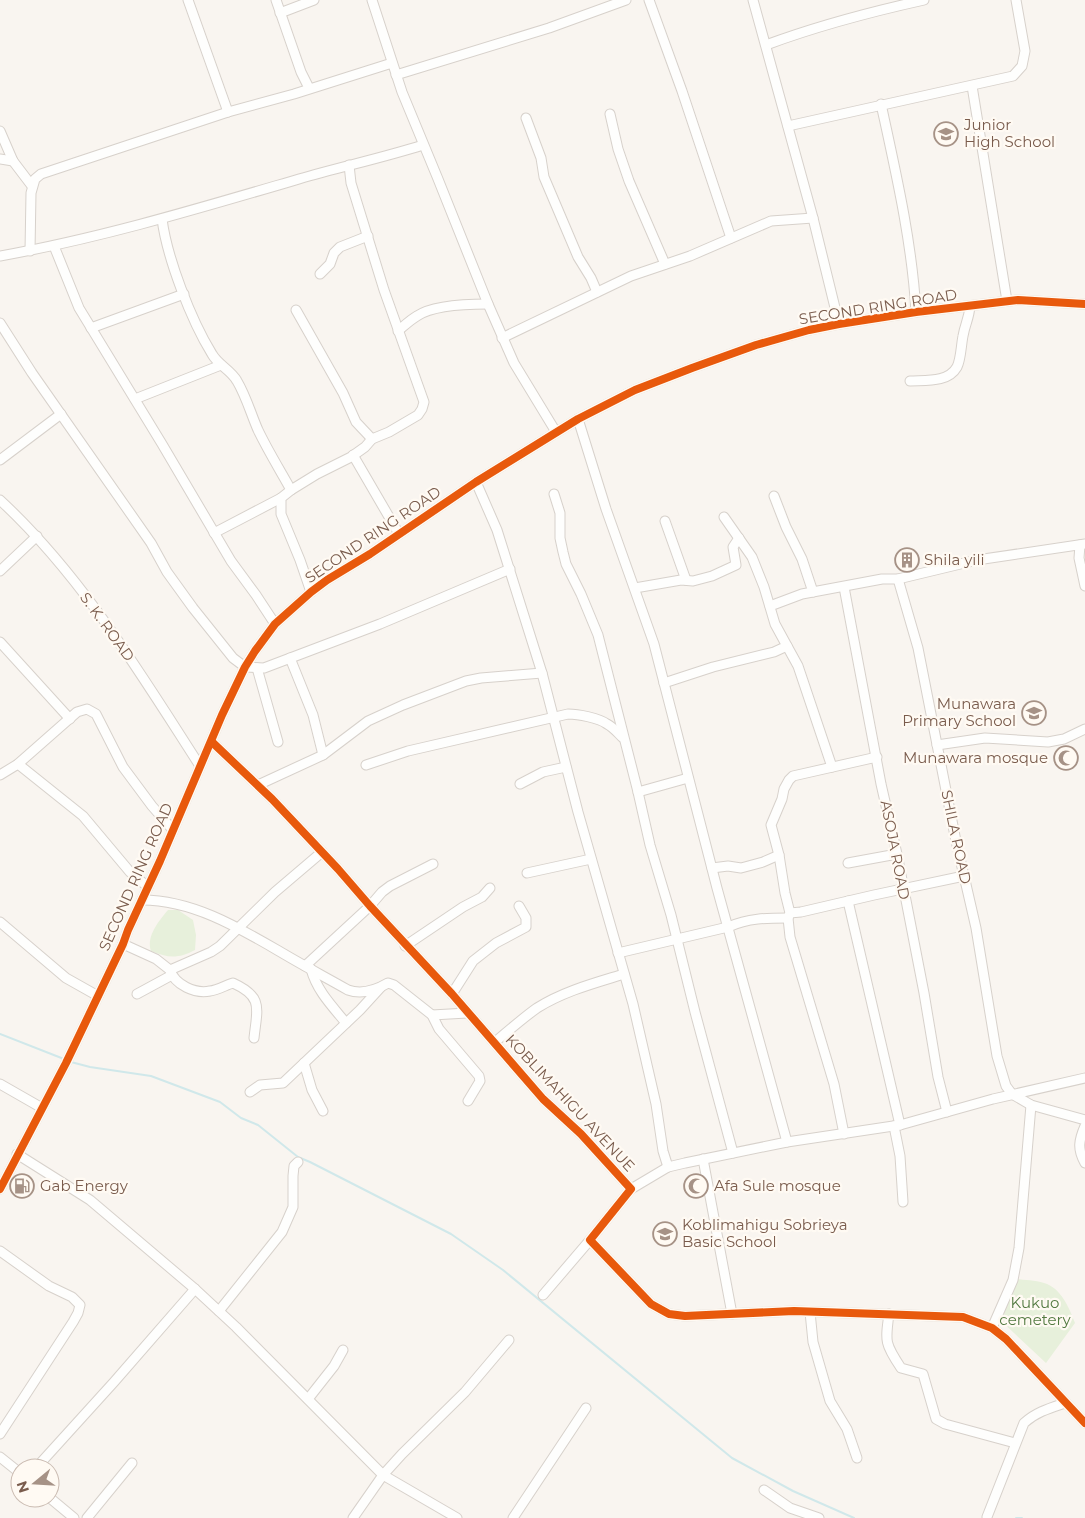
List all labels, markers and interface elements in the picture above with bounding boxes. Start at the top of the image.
place label: Junior High School [963,115,1055,151]
school or university icon: Junior High School [933,121,959,147]
street label: SECOND RING ROAD [797,285,958,328]
street label: SECOND RING ROAD [301,482,444,587]
building icon: Shila yili [894,547,920,573]
place label: Shila yili [924,550,984,569]
street label: S. K. ROAD [76,588,139,665]
place label: Munawara Primary School [902,694,1016,730]
school or university icon: Munawara Primary School [1021,700,1047,726]
mosque icon: Munawara mosque [1053,745,1079,771]
place label: Munawara mosque [903,748,1048,767]
street label: SHILA ROAD [937,788,976,886]
street label: ASOJA ROAD [877,799,914,901]
street label: SECOND RING ROAD [94,800,177,954]
street label: KOBLIMAHIGU AVENUE [502,1030,639,1175]
fuel station icon: Gab Energy [9,1173,35,1199]
mosque icon: Afa Sule mosque [683,1173,709,1199]
place label: Gab Energy [40,1176,129,1195]
place label: Afa Sule mosque [714,1176,841,1195]
place label: Koblimahigu Sobrieya Basic School [682,1215,848,1251]
school or university icon: Koblimahigu Sobrieya Basic School [652,1221,678,1247]
park label: Kukuo cemetery [999,1293,1071,1329]
north arrow [10,1458,60,1508]
text: N [12,1479,33,1495]

